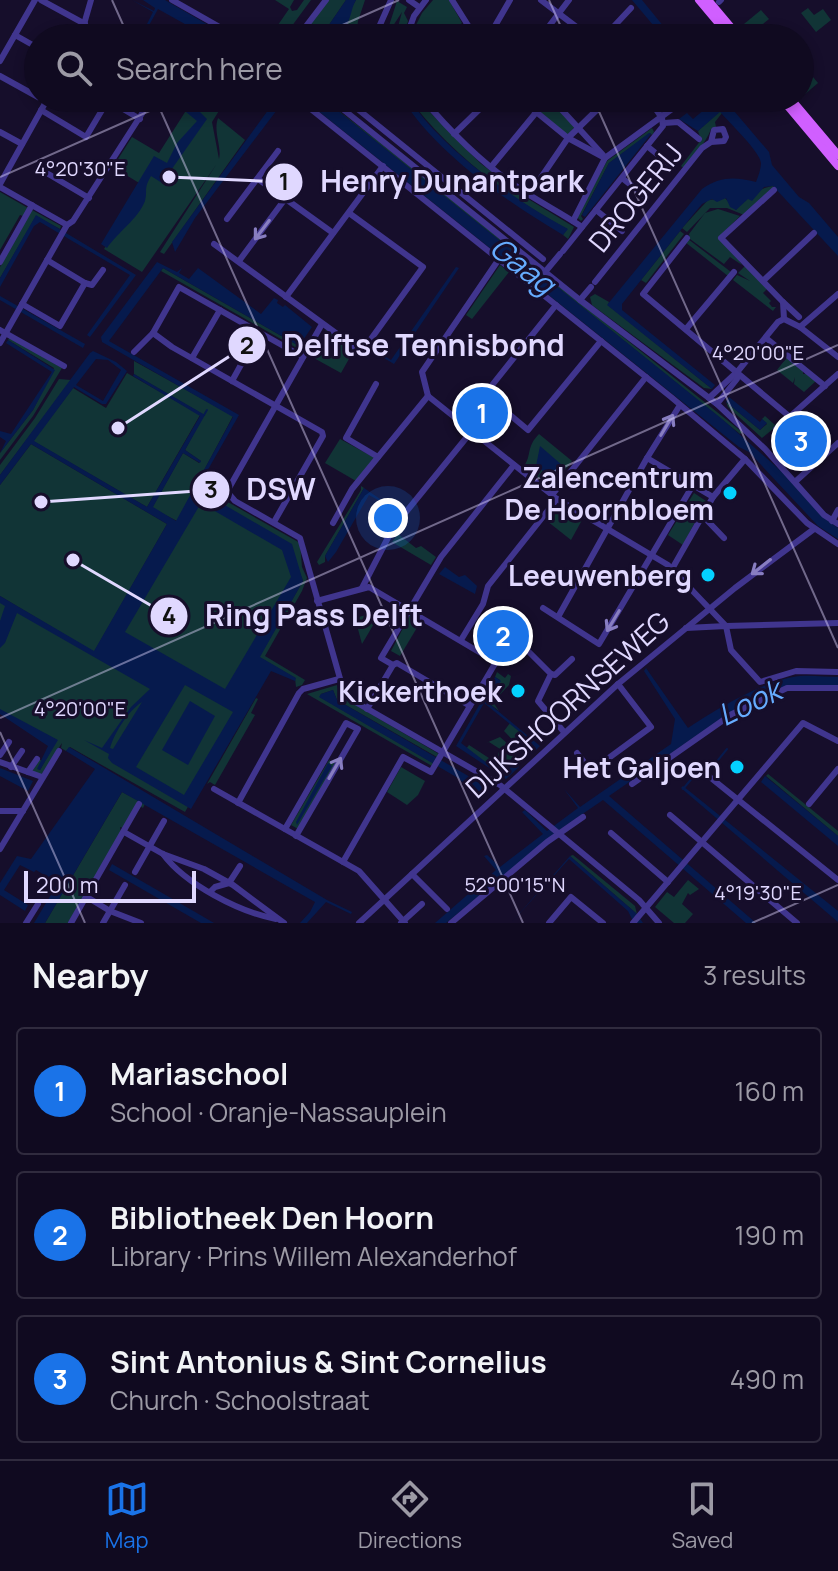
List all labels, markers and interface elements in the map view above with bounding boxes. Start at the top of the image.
search box [24,24,814,112]
icon: search [52,46,96,90]
text: Search here [116,48,283,89]
street label: DROGERIJ [579,135,691,259]
text: 4°20'30"E [34,155,126,182]
callout: Henry Dunantpark [264,155,600,209]
text: Henry Dunantpark [320,160,585,201]
text: 1 [279,164,289,197]
one-way arrow [254,219,271,240]
water label: Gaag [482,227,566,305]
callout: Delftse Tennisbond [227,318,580,372]
text: Delftse Tennisbond [283,324,565,365]
text: 2 [240,328,254,361]
text: 4°20'00"E [712,339,804,366]
pin: 1 [456,383,508,443]
pin: 3 [775,411,827,471]
one-way arrow [659,414,675,437]
place label: Zalencentrum De Hoornbloem [504,458,714,528]
callout: DSW [191,463,332,517]
text: DSW [246,468,316,509]
text: 3 [204,472,218,505]
marker: Zalencentrum De Hoornbloem [721,484,739,502]
your location [368,498,408,538]
place label: Leeuwenberg [508,556,692,594]
one-way arrow [751,559,772,576]
marker: Leeuwenberg [699,566,717,584]
callout: Ring Pass Delft [149,589,439,643]
text: Ring Pass Delft [205,594,423,635]
text: 4 [162,598,176,631]
street label: DIJKSHOORNSEWEG [457,602,677,806]
pin: 2 [477,606,529,666]
one-way arrow [605,609,621,632]
water label: Look [710,667,791,735]
place label: Kickerthoek [338,672,503,710]
marker: Kickerthoek [509,682,527,700]
text: 4°20'00"E [34,695,126,722]
place label: Het Galjoen [562,748,721,786]
one-way arrow [328,757,343,781]
marker: Het Galjoen [728,758,746,776]
scale bar [24,867,196,903]
text: 200 m [36,870,98,900]
text: 52°00'15"N [465,871,565,898]
text: 4°19'30"E [714,879,802,906]
text: Nearby [32,952,148,998]
text: 3 results [703,957,806,993]
text: Mariaschool [110,1053,288,1094]
text: 1 [54,1073,66,1109]
text: 160 m [735,1073,804,1109]
text: School · Oranje-Nassauplein [110,1094,447,1130]
text: Bibliotheek Den Hoorn [110,1197,434,1238]
text: 2 [52,1217,68,1253]
text: 190 m [735,1217,804,1253]
text: Library · Prins Willem Alexanderhof [110,1238,517,1274]
text: Sint Antonius & Sint Cornelius [110,1341,547,1382]
text: 3 [52,1361,68,1397]
text: 490 m [730,1361,804,1397]
text: Church · Schoolstraat [110,1382,370,1418]
tab: Map [105,1477,149,1555]
tab: Directions [358,1477,462,1555]
tab: Saved [671,1477,733,1555]

